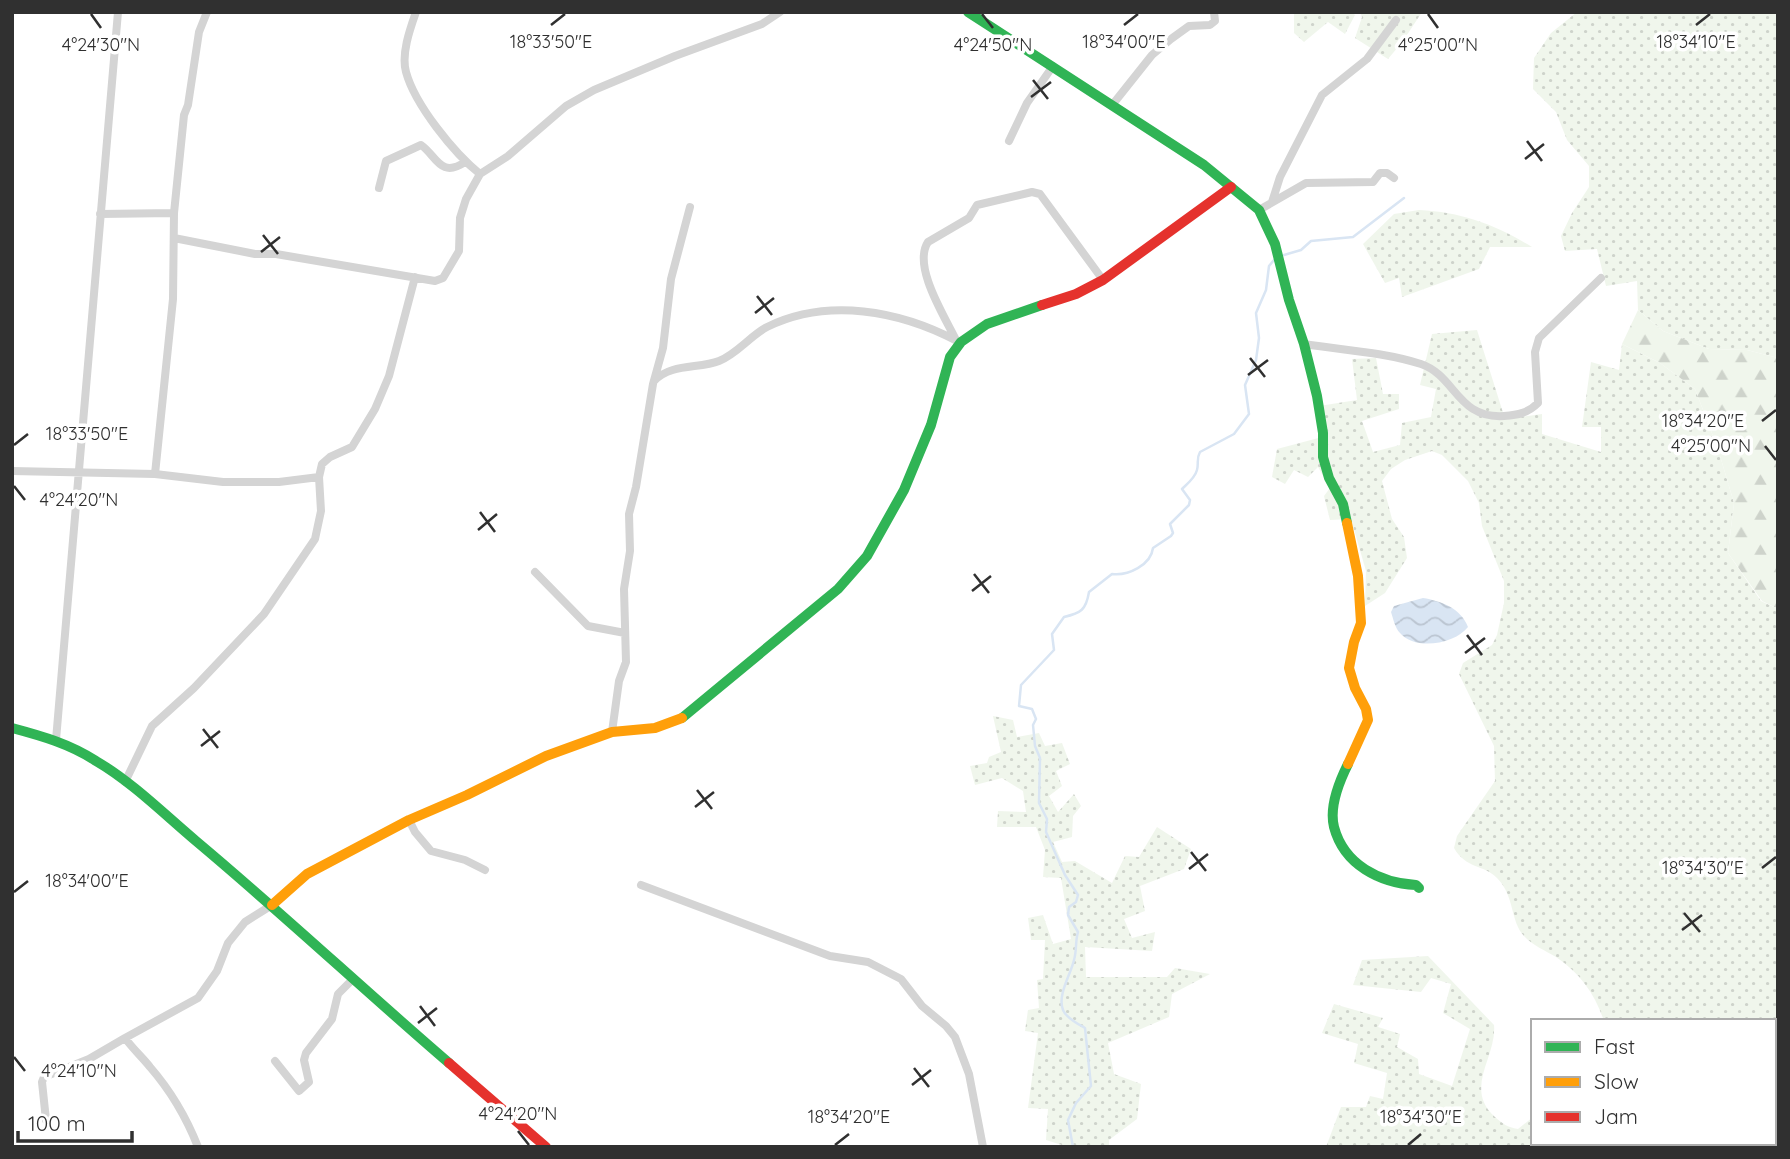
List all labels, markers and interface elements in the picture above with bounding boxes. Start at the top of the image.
text: 18°33'50"E [510,30,592,53]
text: 18°34'00"E [1082,30,1166,53]
text: 18°34'10"E [1656,30,1736,53]
text: 4°24'30"N [62,33,140,56]
text: 4°24'50"N [954,33,1032,56]
text: 4°25'00"N [1398,33,1478,56]
text: 18°34'20"E [1662,409,1744,432]
text: 18°33'50"E [46,422,128,445]
text: 4°25'00"N [1671,434,1751,457]
text: 4°24'20"N [40,488,118,511]
text: 18°34'30"E [1662,856,1744,879]
text: 18°34'00"E [45,869,129,892]
legend [1531,1019,1776,1145]
text: Fast [1594,1033,1635,1059]
text: 4°24'10"N [41,1059,117,1082]
text: Slow [1594,1068,1639,1094]
scale bar [18,1100,131,1144]
text: 4°24'20"N [479,1102,557,1125]
text: Jam [1594,1103,1638,1129]
text: 18°34'20"E [808,1105,890,1128]
text: 18°34'30"E [1380,1105,1462,1128]
text: 100 m [28,1110,86,1136]

